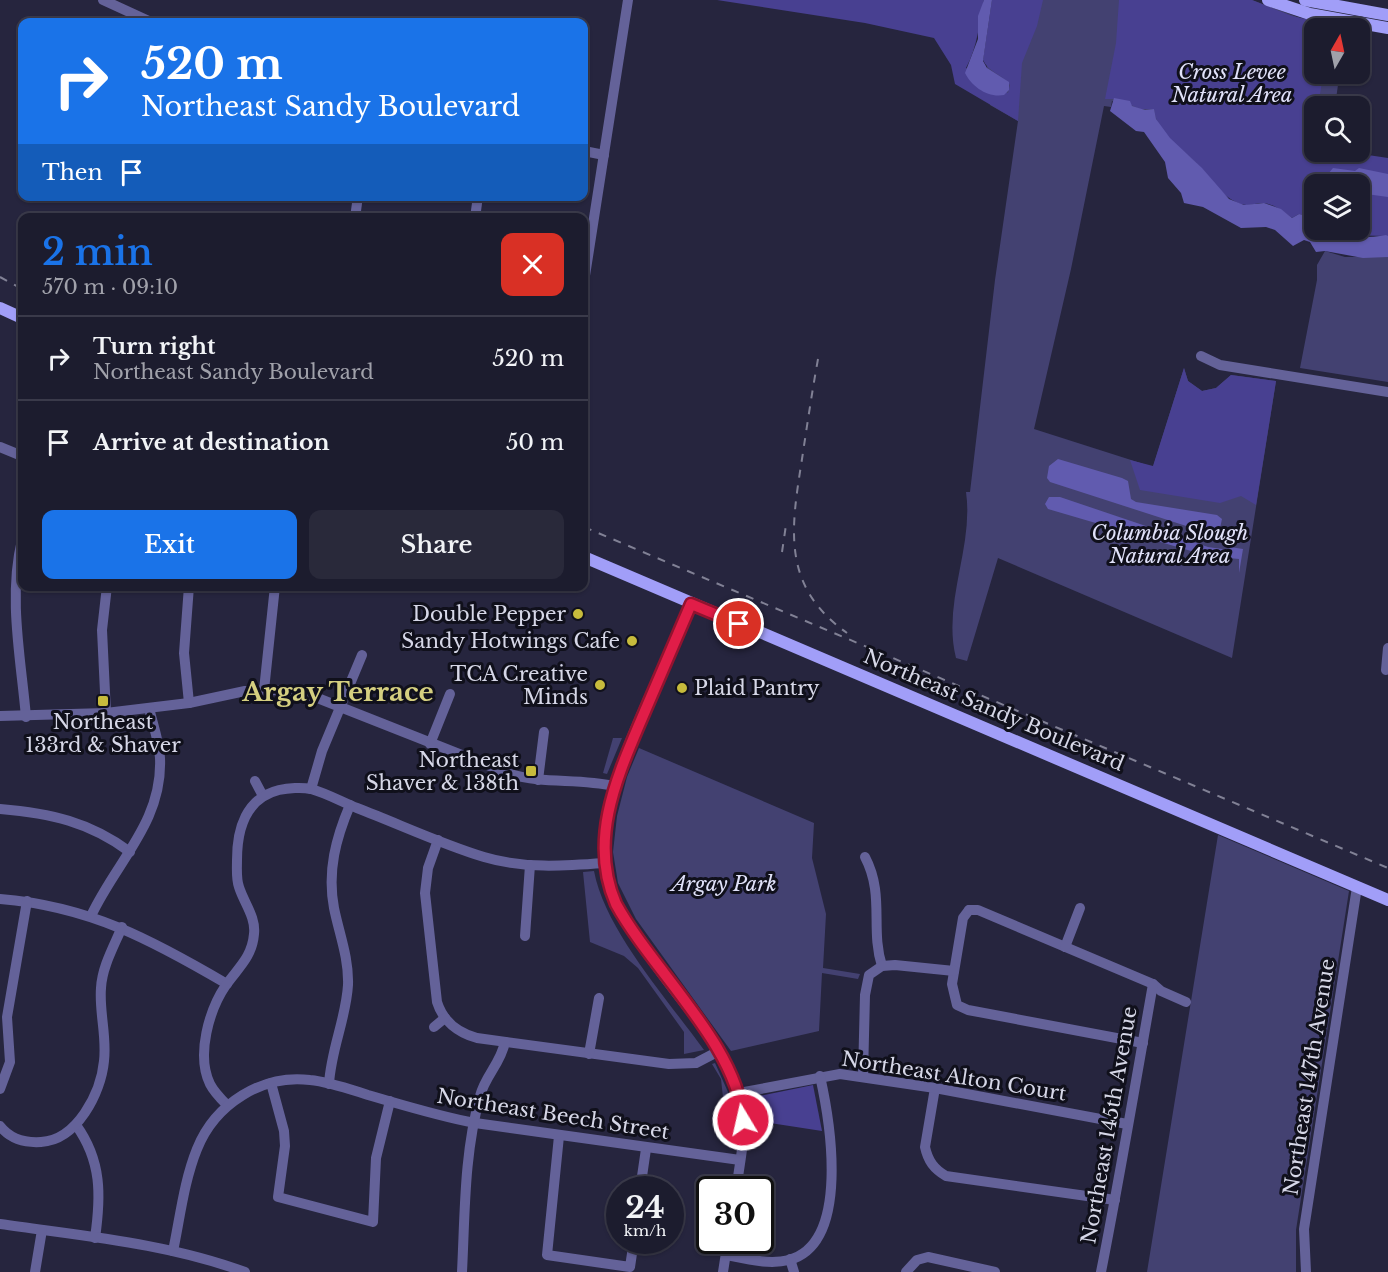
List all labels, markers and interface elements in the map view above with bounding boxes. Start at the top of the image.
north arrow [1304,18,1370,84]
map controls [1304,18,1370,240]
text: 520 m [141,38,283,90]
icon: right [42,42,120,120]
park label: Cross Levee Natural Area [1171,60,1292,107]
text: Northeast Sandy Boulevard [141,90,520,123]
button: search [1304,96,1370,162]
icon: arrive [115,156,148,189]
text: Then [42,159,103,186]
button: layers [1304,174,1370,240]
text: 2 min [42,230,153,275]
button: close [501,233,564,296]
text: 570 m · 09:10 [42,275,178,299]
text: Turn right [93,333,215,360]
icon: right [42,342,75,375]
text: 520 m [492,345,564,372]
text: Northeast Sandy Boulevard [93,360,374,384]
icon: arrive [42,426,75,459]
text: Arrive at destination [93,429,330,456]
text: 50 m [506,429,564,456]
button: Exit [42,510,297,579]
button: Share [309,510,564,579]
park label: Columbia Slough Natural Area [1091,521,1249,568]
pin [713,598,764,649]
place label: Double Pepper [412,602,566,626]
marker: Double Pepper [571,607,585,621]
icon: arrive [722,607,755,640]
place label: Sandy Hotwings Cafe [401,629,620,653]
marker: Sandy Hotwings Cafe [625,634,639,648]
street label: Northeast Sandy Boulevard [860,644,1128,776]
place label: TCA Creative Minds [450,662,588,709]
district label: Argay Terrace [241,676,434,708]
place label: Plaid Pantry [694,676,820,700]
marker: TCA Creative Minds [593,678,607,692]
marker: Plaid Pantry [675,681,689,695]
marker: Northeast 133rd & Shaver [96,694,110,708]
place label: Northeast 133rd & Shaver [25,710,181,757]
place label: Northeast Shaver & 138th [366,748,519,795]
marker: Northeast Shaver & 138th [524,764,538,778]
park label: Argay Park [668,872,777,896]
street label: Northeast 147th Avenue [1278,957,1340,1197]
street label: Northeast 145th Avenue [1076,1004,1142,1246]
street label: Northeast Alton Court [840,1046,1069,1106]
street label: Northeast Beech Street [435,1084,671,1144]
position arrow [711,1088,775,1152]
speed limit sign: 30 [696,1176,774,1254]
text: 24 [625,1189,665,1226]
text: km/h [624,1221,666,1240]

